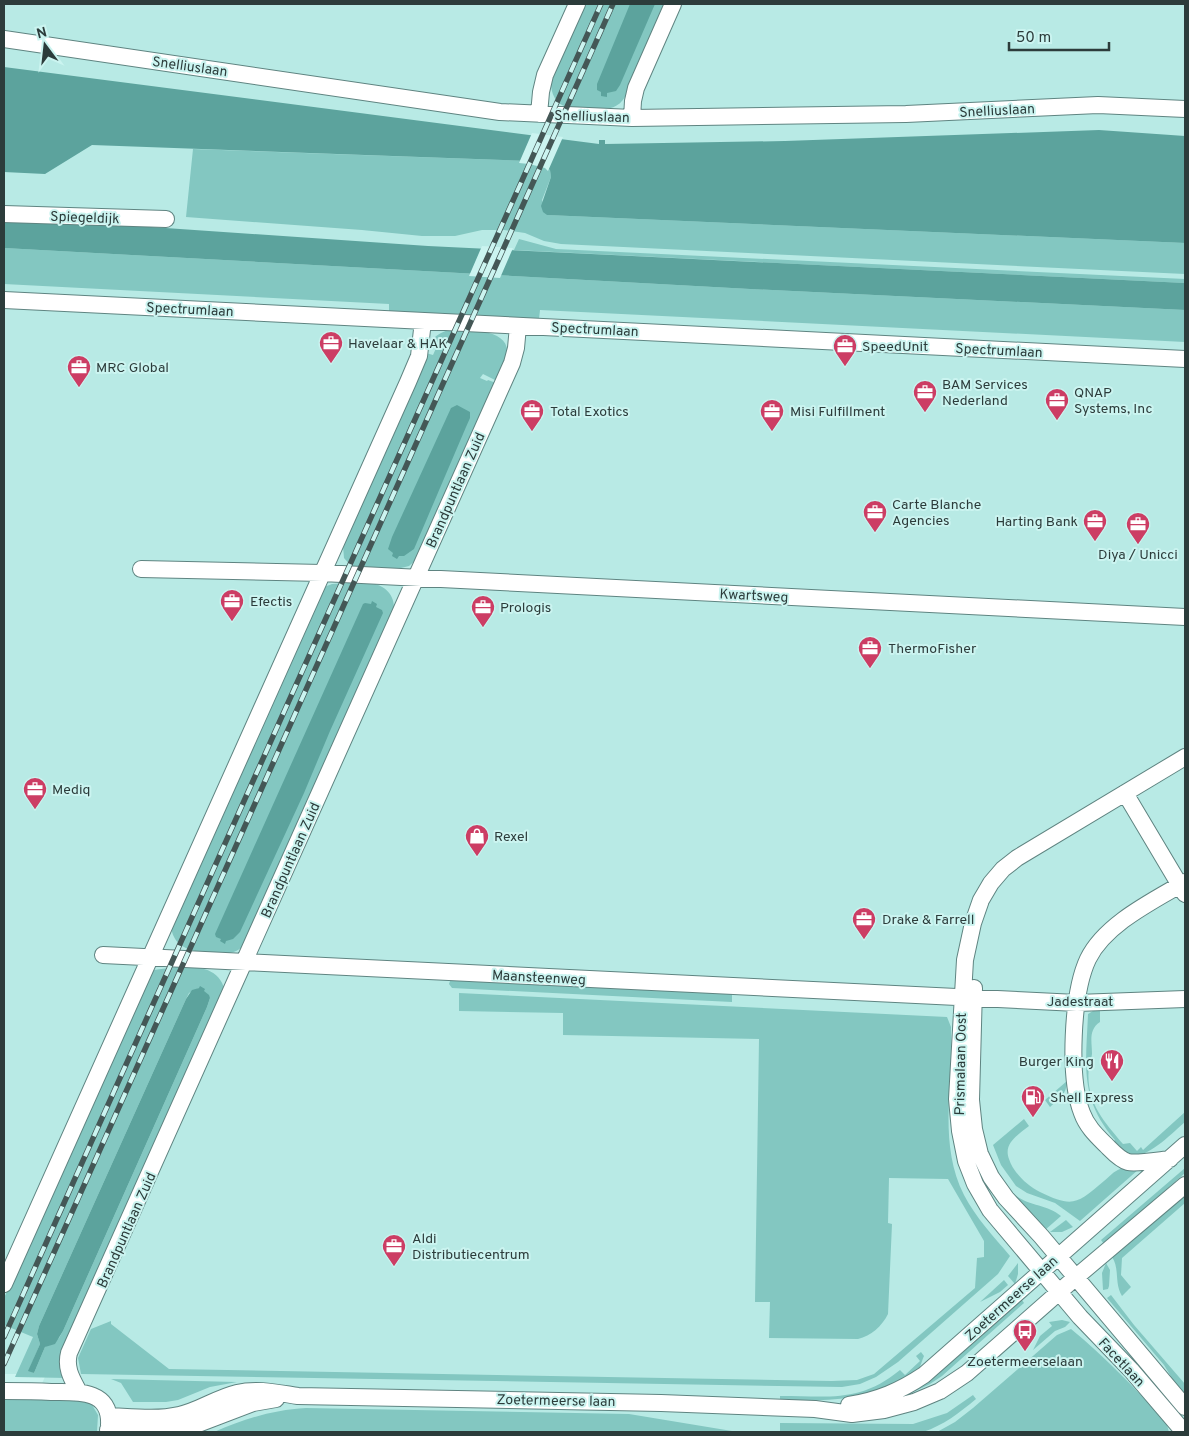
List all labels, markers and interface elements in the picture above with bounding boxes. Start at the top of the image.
north arrow [20,20,70,70]
scale bar [1009,20,1109,52]
text: N [35,24,49,43]
text: 50 m [1016,29,1051,48]
street label: Snelliuslaan [151,54,229,81]
street label: Snelliuslaan [959,101,1035,122]
street label: Snelliuslaan [554,108,630,127]
street label: Spiegeldijk [50,209,120,228]
street label: Spectrumlaan [146,300,234,321]
street label: Spectrumlaan [551,320,639,341]
office icon: Havelaar & HAK [318,330,344,364]
office icon: SpeedUnit [832,333,858,367]
place label: Havelaar & HAK [348,336,447,353]
place label: SpeedUnit [862,339,928,356]
street label: Spectrumlaan [955,341,1043,362]
office icon: MRC Global [66,354,92,388]
place label: MRC Global [96,360,169,377]
place label: BAM Services Nederland [942,377,1028,410]
office icon: BAM Services Nederland [912,379,938,413]
place label: QNAP Systems, Inc [1074,385,1152,418]
office icon: QNAP Systems, Inc [1044,387,1070,421]
office icon: Total Exotics [519,398,545,432]
office icon: Misi Fulfillment [759,398,785,432]
place label: Total Exotics [550,404,629,421]
place label: Misi Fulfillment [790,404,885,421]
street label: Brandpuntlaan Zuid [423,430,489,551]
place label: Carte Blanche Agencies [892,497,981,530]
office icon: Carte Blanche Agencies [862,499,888,533]
office icon: Harting Bank [1082,508,1108,542]
office icon: Diya / Unicci [1125,511,1151,545]
place label: Harting Bank [995,514,1078,531]
place label: Diya / Unicci [1098,547,1178,564]
street label: Kwartsweg [719,586,789,607]
office icon: Efectis [219,588,245,622]
place label: Efectis [250,594,292,611]
office icon: Prologis [470,594,496,628]
place label: Prologis [500,600,551,617]
office icon: ThermoFisher [857,635,883,669]
place label: ThermoFisher [888,641,977,658]
office icon: Mediq [22,776,48,810]
place label: Mediq [52,782,90,799]
street label: Brandpuntlaan Zuid [258,800,324,921]
shop icon: Rexel [464,823,490,857]
place label: Rexel [494,829,528,846]
office icon: Drake & Farrell [851,906,877,940]
place label: Drake & Farrell [882,912,974,929]
street label: Maansteenweg [492,968,586,989]
street label: Jadestraat [1047,994,1113,1011]
street label: Prismalaan Oost [952,1012,971,1116]
restaurant icon: Burger King [1099,1048,1125,1082]
place label: Burger King [1019,1054,1094,1071]
fuel station icon: Shell Express [1020,1084,1046,1118]
place label: Shell Express [1050,1090,1134,1107]
street label: Brandpuntlaan Zuid [94,1170,160,1291]
place label: Aldi Distributiecentrum [412,1231,530,1264]
office icon: Aldi Distributiecentrum [381,1233,407,1267]
street label: Zoetermeerse laan [962,1253,1062,1345]
bus stop icon: Zoetermeerselaan [1012,1318,1038,1352]
street label: Facetlaan [1094,1335,1148,1391]
place label: Zoetermeerselaan [967,1354,1083,1371]
street label: Zoetermeerse laan [496,1392,616,1411]

